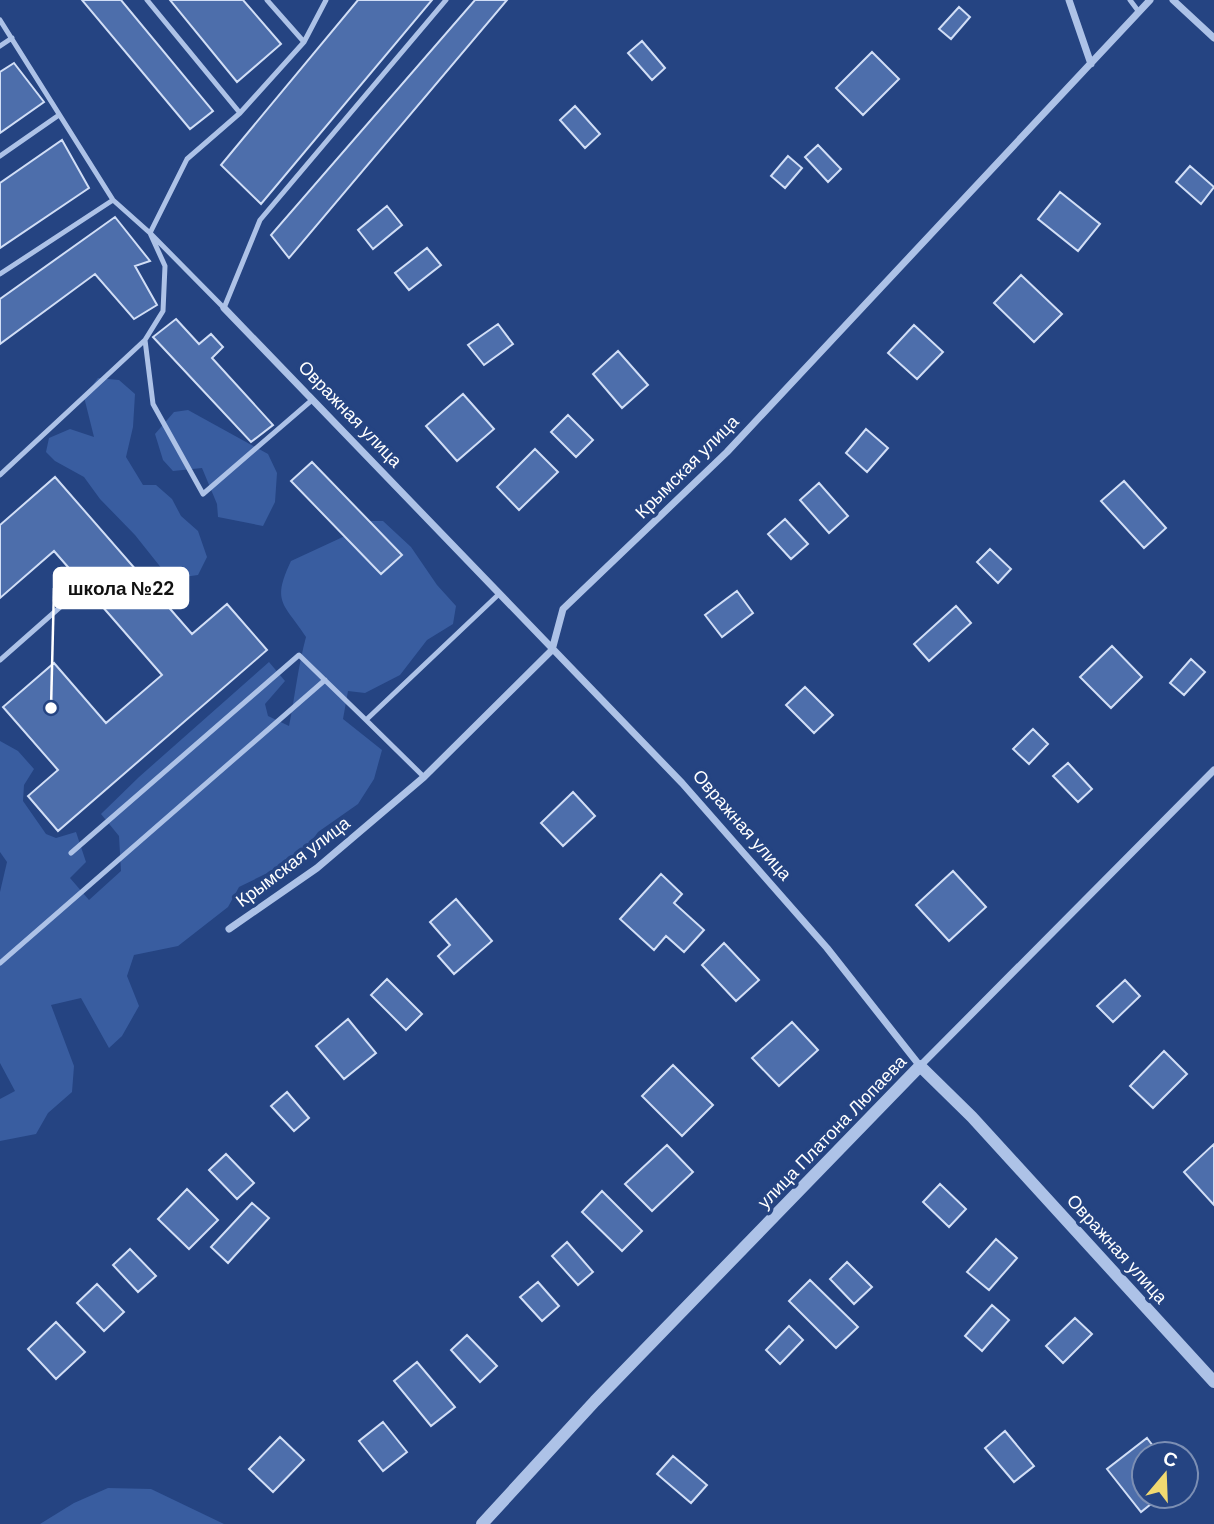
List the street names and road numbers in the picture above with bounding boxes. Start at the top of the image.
street label: Овражная улица [293,355,408,473]
street label: Крымская улица [630,409,745,524]
street label: Овражная улица [687,764,797,886]
street label: Крымская улица [231,811,356,913]
street label: улица Платона Люпаева [752,1049,912,1214]
street label: Овражная улица [1061,1189,1173,1310]

